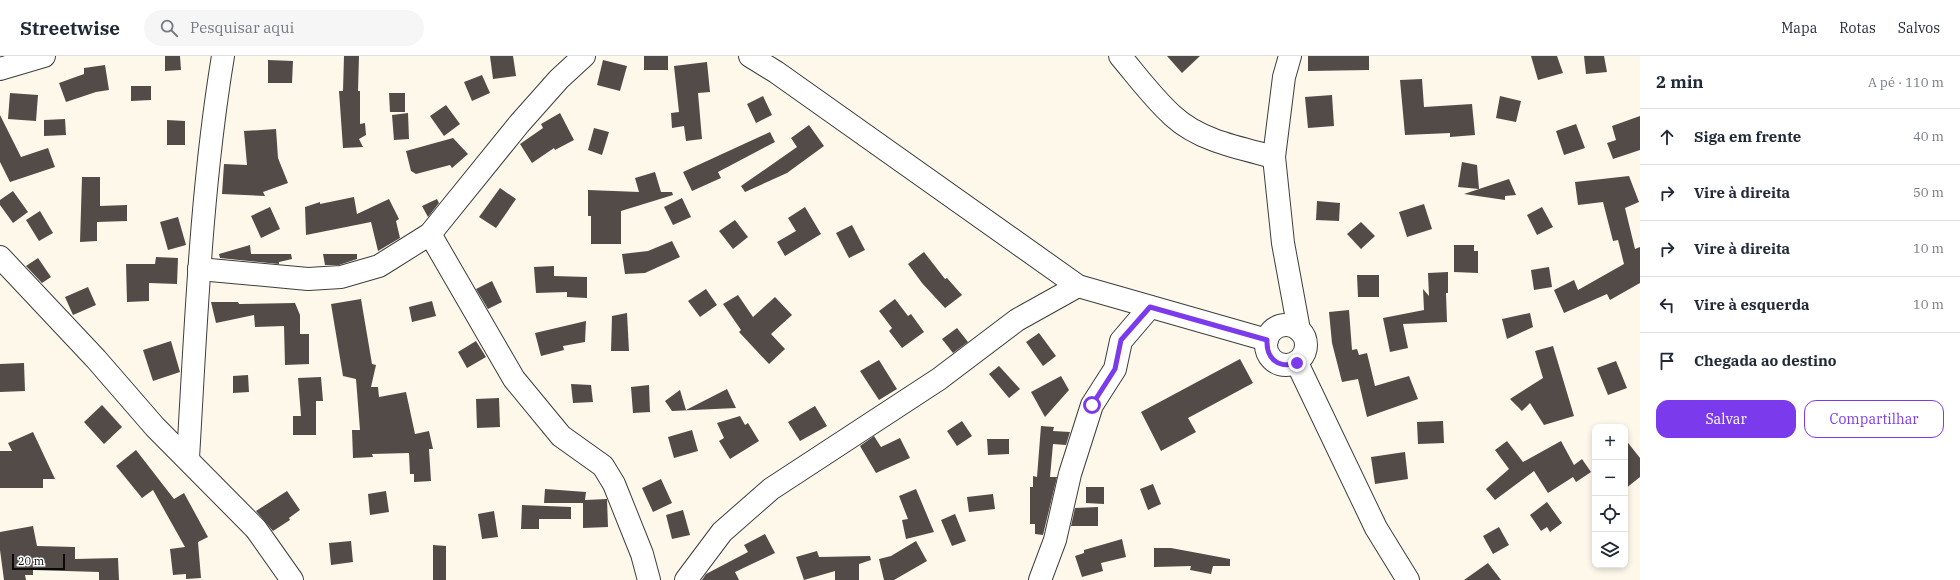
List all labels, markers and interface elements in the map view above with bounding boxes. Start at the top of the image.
search box [144,10,424,46]
text: Streetwise [20,16,120,40]
icon: search [158,17,180,39]
text: Pesquisar aqui [190,18,294,37]
text: Mapa [1781,19,1817,37]
text: Rotas [1839,19,1876,37]
text: Salvos [1898,19,1940,37]
text: 2 min [1656,71,1704,93]
text: A pé · 110 m [1868,74,1944,91]
icon: ahead [1656,126,1678,148]
text: Siga em frente [1694,127,1801,146]
text: 40 m [1913,128,1944,145]
icon: right [1656,182,1678,204]
text: Vire à direita [1694,183,1790,202]
text: 50 m [1913,184,1944,201]
icon: right [1656,238,1678,260]
text: Vire à direita [1694,239,1790,258]
text: 10 m [1913,240,1944,257]
icon: left [1656,294,1678,316]
text: Vire à esquerda [1694,295,1810,314]
text: 10 m [1913,296,1944,313]
icon: arrive [1656,350,1678,372]
text: Chegada ao destino [1694,351,1837,370]
route end [1288,354,1306,372]
route start [1083,396,1101,414]
button: Salvar [1656,400,1796,438]
button: Compartilhar [1804,400,1944,438]
map controls [1592,424,1628,568]
button: + [1592,424,1628,460]
button: − [1592,460,1628,496]
button: locate [1592,496,1628,532]
button: layers [1592,532,1628,568]
scale bar [12,552,65,571]
text: 20 m [18,554,44,568]

